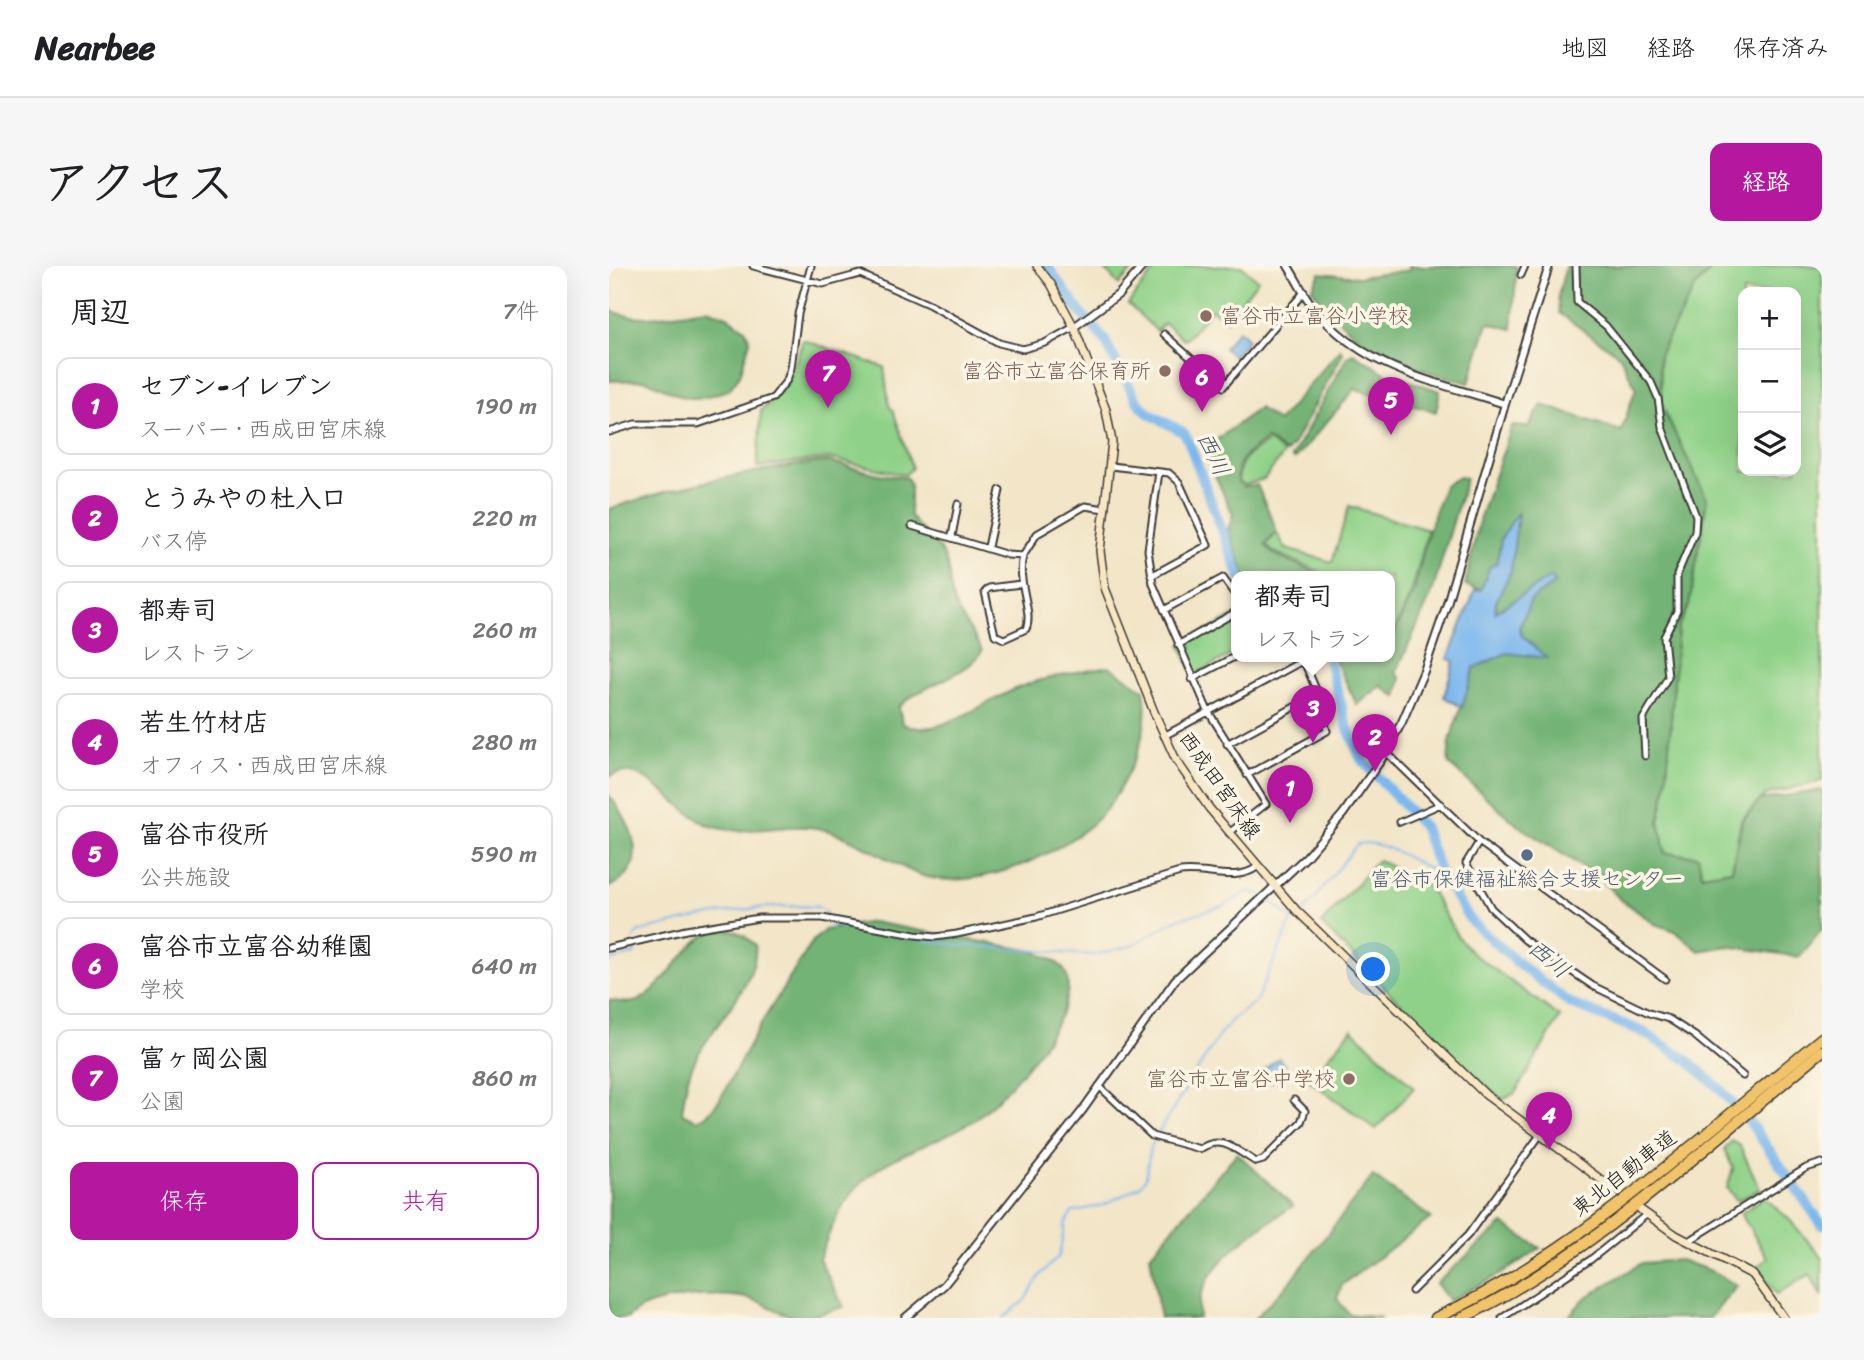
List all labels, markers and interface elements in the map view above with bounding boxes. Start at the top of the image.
text: Nearbee [35,19,155,77]
text: 地図 [1561,27,1609,69]
text: 経路 [1647,27,1695,69]
text: 保存済み [1733,27,1829,69]
text: アクセス [42,139,235,226]
button: 経路 [1710,143,1822,221]
text: 周辺 [70,285,130,339]
map controls [1738,287,1801,476]
button: + [1738,287,1801,350]
text: 7件 [503,291,539,332]
place label: 富谷市立富谷小学校 [1220,297,1409,335]
marker: 富谷市立富谷小学校 [1198,308,1214,324]
pin: 7 [805,350,851,408]
button: − [1738,350,1801,413]
place label: 富谷市立富谷保育所 [962,352,1151,390]
pin: 6 [1179,354,1225,412]
text: セブン-イレブン [139,363,333,409]
marker: 富谷市立富谷保育所 [1157,363,1173,379]
pin: 5 [1368,377,1414,435]
text: 1 [90,386,100,427]
text: 190 m [475,386,537,427]
text: スーパー · 西成田宮床線 [139,409,386,450]
button: layers [1738,413,1801,476]
water label: 西川 [1184,424,1242,484]
text: とうみやの杜入口 [139,475,347,521]
text: 2 [88,498,102,539]
text: 220 m [472,498,537,539]
text: バス停 [139,521,208,562]
popup [1231,571,1395,662]
text: 都寿司 [1255,573,1333,619]
text: 都寿司 [139,587,217,633]
text: 3 [89,610,101,651]
text: 260 m [472,610,537,651]
text: レストラン [1255,619,1371,660]
text: レストラン [139,633,256,674]
pin: 3 [1290,685,1336,743]
text: 若生竹材店 [139,699,269,745]
pin: 2 [1352,714,1398,772]
text: 4 [88,722,102,763]
text: 280 m [472,722,537,763]
street label: 西成田宮床線 [1168,722,1272,848]
text: オフィス · 西成田宮床線 [139,745,387,786]
pin: 1 [1267,765,1313,823]
text: 富谷市役所 [139,811,269,857]
text: 5 [88,834,102,875]
text: 590 m [471,834,537,875]
marker: 富谷市保健福祉総合支援センター [1519,847,1535,863]
text: 公共施設 [139,857,231,898]
place label: 富谷市保健福祉総合支援センター [1370,860,1684,898]
text: 富谷市立富谷幼稚園 [139,923,373,969]
water label: 西川 [1518,929,1580,989]
text: 6 [88,946,102,987]
text: 640 m [471,946,537,987]
your location [1356,952,1390,986]
text: 学校 [139,969,185,1010]
text: 富ヶ岡公園 [139,1035,269,1081]
text: 7 [88,1058,102,1099]
text: 860 m [472,1058,537,1099]
place label: 富谷市立富谷中学校 [1146,1060,1335,1098]
marker: 富谷市立富谷中学校 [1341,1071,1357,1087]
text: 公園 [139,1081,185,1122]
pin: 4 [1526,1092,1572,1150]
street label: 東北自動車道 [1563,1119,1685,1227]
button: 保存 [70,1162,298,1240]
button: 共有 [312,1162,539,1240]

